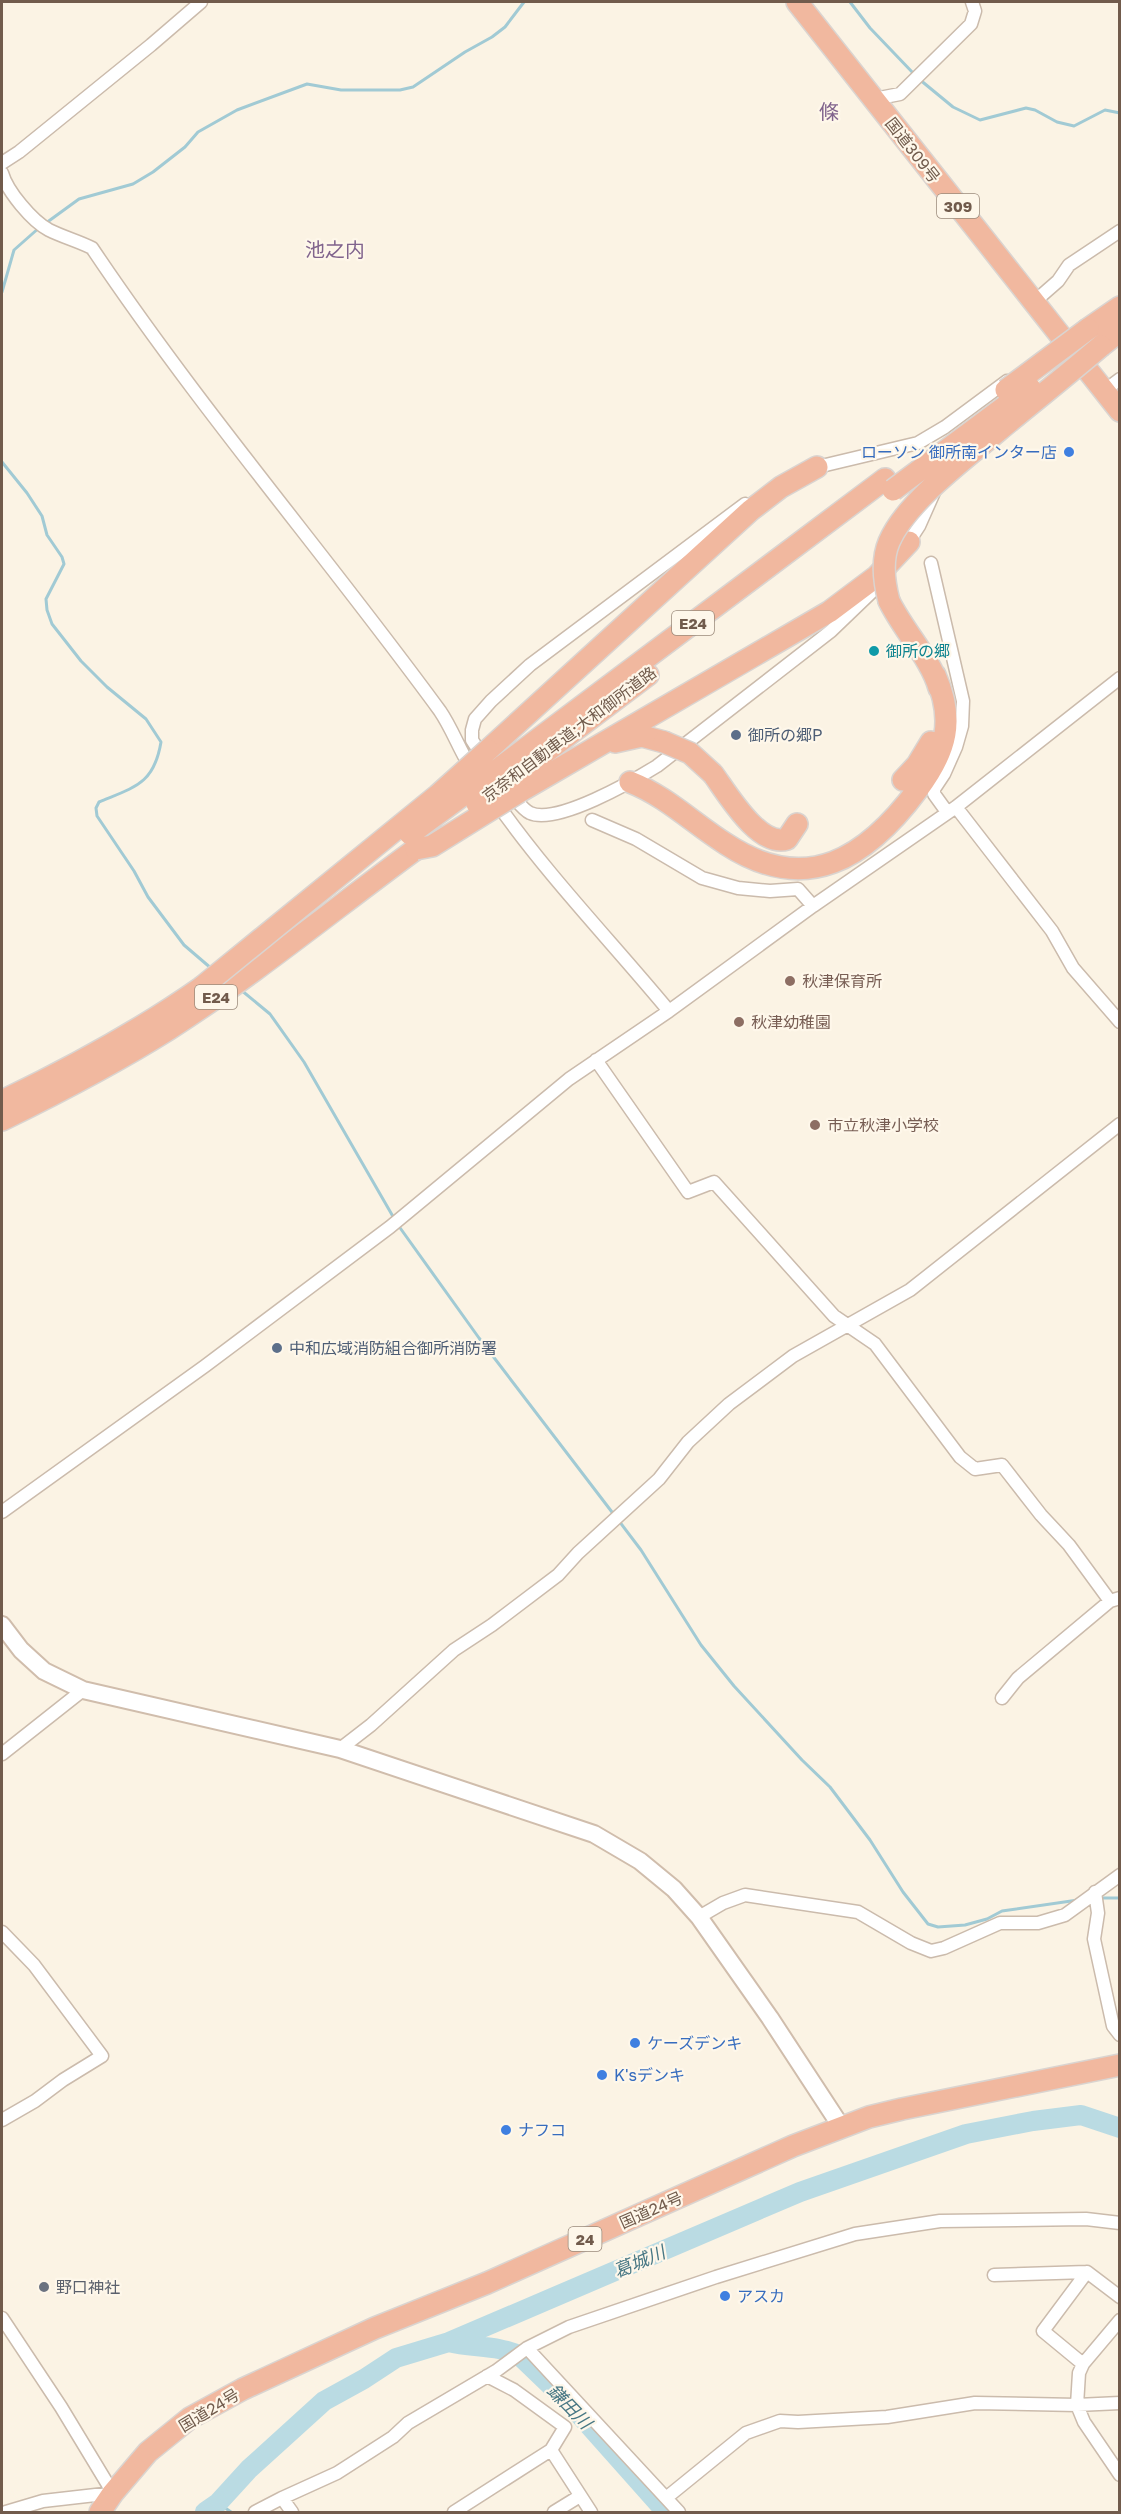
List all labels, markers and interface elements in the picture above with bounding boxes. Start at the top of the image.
district label: 條 [819,99,839,123]
street label: 国道309号 [881,114,945,186]
road number: 309 [937,194,979,218]
district label: 池之内 [305,237,365,261]
place label: ローソン 御所南インター店 [861,442,1057,462]
marker: ローソン 御所南インター店 [1062,445,1076,459]
road number: E24 [672,611,714,635]
place label: 御所の郷 [886,641,950,661]
marker: 御所の郷 [867,644,881,658]
street label: 京奈和自動車道;大和御所道路 [478,662,660,806]
place label: 御所の郷P [748,725,822,745]
marker: 御所の郷P [729,728,743,742]
place label: 秋津保育所 [802,971,882,991]
marker: 秋津保育所 [783,974,797,988]
road number: E24 [195,985,237,1009]
place label: 秋津幼稚園 [751,1012,831,1032]
marker: 秋津幼稚園 [732,1015,746,1029]
place label: 市立秋津小学校 [827,1115,939,1135]
marker: 市立秋津小学校 [808,1118,822,1132]
place label: 中和広域消防組合御所消防署 [289,1338,497,1358]
marker: 中和広域消防組合御所消防署 [270,1341,284,1355]
place label: ケーズデンキ [647,2033,742,2053]
marker: ケーズデンキ [628,2036,642,2050]
place label: K'sデンキ [614,2065,685,2085]
marker: K'sデンキ [595,2068,609,2082]
place label: ナフコ [518,2120,566,2140]
marker: ナフコ [499,2123,513,2137]
street label: 国道24号 [616,2187,686,2233]
road number: 24 [568,2227,602,2251]
water label: 葛城川 [610,2240,670,2282]
place label: 野口神社 [56,2277,120,2297]
marker: 野口神社 [37,2280,51,2294]
place label: アスカ [737,2286,785,2306]
marker: アスカ [718,2289,732,2303]
water label: 鎌田川 [543,2379,598,2435]
street label: 国道24号 [175,2384,243,2436]

